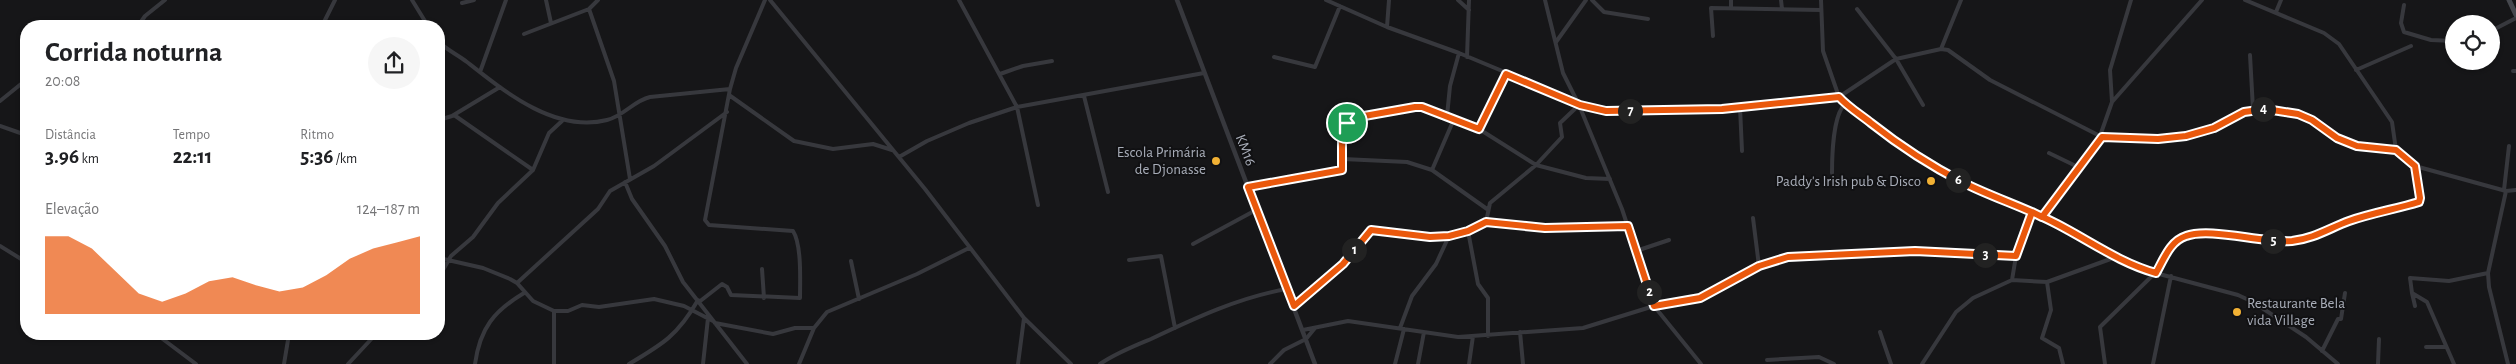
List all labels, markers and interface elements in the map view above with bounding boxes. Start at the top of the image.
map controls [2445,15,2500,70]
button: locate [2445,15,2500,70]
button: share [368,37,420,89]
text: Corrida noturna [45,39,223,67]
text: 20:08 [45,73,80,89]
pin: 4 [2250,96,2276,122]
pin: 7 [1618,98,1642,124]
pin [1326,102,1368,144]
text: 4 [2260,102,2267,116]
text: 7 [1627,104,1634,118]
icon: arrive [1333,109,1361,137]
text: Distância [45,128,96,142]
text: Tempo [173,128,210,142]
text: Ritmo [300,128,334,142]
street label: KM16 [1233,132,1258,168]
place label: Escola Primária de Djonasse [1117,145,1206,177]
text: 3.96 [45,146,79,167]
text: 22:11 [173,146,212,167]
text: 5:36 [300,146,333,167]
text: km [79,152,99,166]
text: /km [333,152,357,166]
marker: Escola Primária de Djonasse [1210,155,1222,167]
pin: 6 [1946,168,1970,192]
text: 6 [1955,173,1962,187]
place label: Paddy's Irish pub & Disco [1776,174,1921,189]
marker: Paddy's Irish pub & Disco [1925,175,1937,187]
text: Elevação [45,201,99,217]
text: 124–187 m [357,201,420,217]
pin: 5 [2260,228,2286,254]
text: 5 [2270,234,2277,248]
pin: 1 [1342,238,1366,262]
pin: 3 [1972,242,1998,268]
text: 1 [1352,243,1357,257]
text: 3 [1982,248,1989,262]
pin: 2 [1636,280,1662,304]
text: 2 [1646,285,1653,299]
place label: Restaurante Bela vida Village [2247,296,2345,328]
marker: Restaurante Bela vida Village [2231,306,2243,318]

